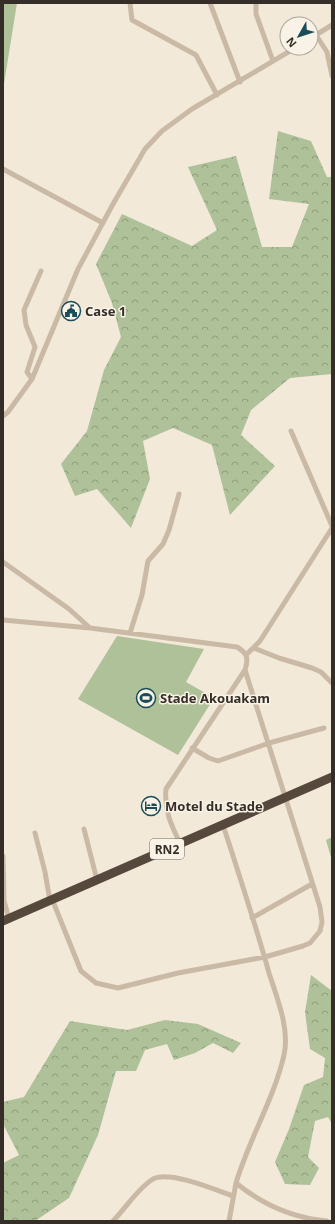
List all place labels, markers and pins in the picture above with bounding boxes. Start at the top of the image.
public building icon: Case 1 [60,300,82,322]
place label: Case 1 [85,302,126,320]
sports icon: Stade Akouakam [135,687,157,709]
place label: Stade Akouakam [160,689,270,707]
hotel icon: Motel du Stade [140,795,162,817]
place label: Motel du Stade [165,797,263,815]

